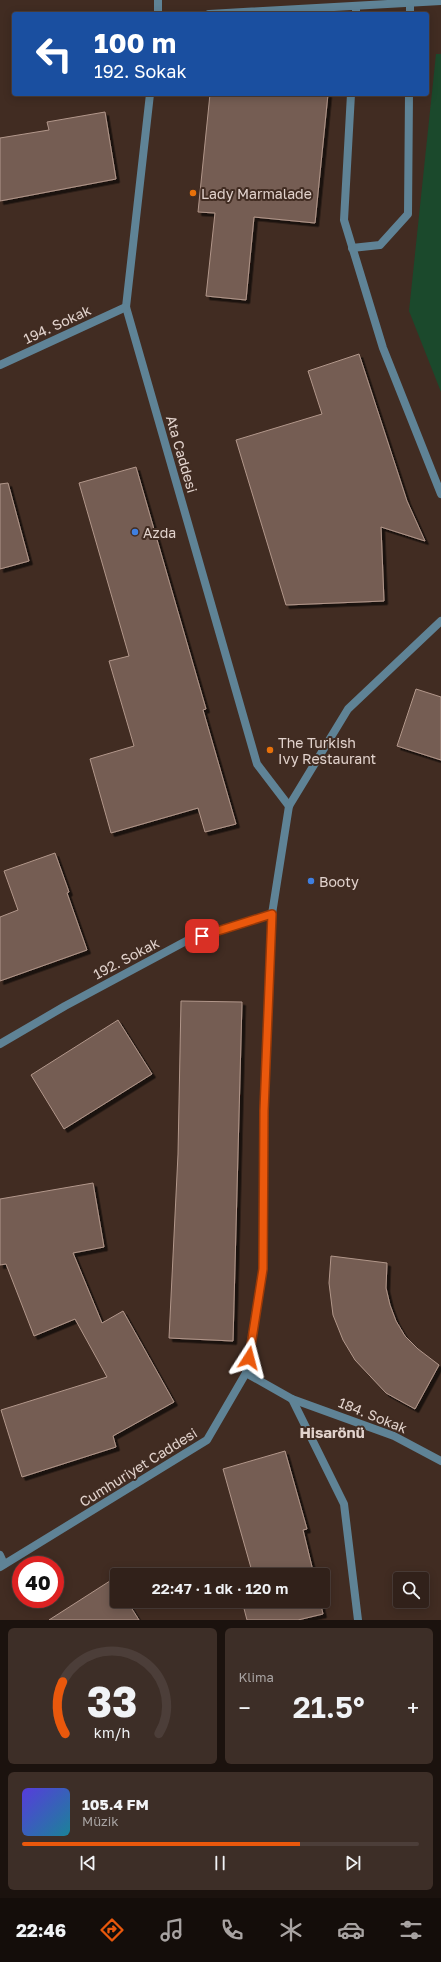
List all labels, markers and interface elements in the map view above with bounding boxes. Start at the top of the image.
text: 100 m [94,26,176,59]
icon: left [28,28,80,80]
text: 192. Sokak [94,60,187,82]
place label: Lady Marmalade [201,185,312,202]
marker: Lady Marmalade [188,188,198,198]
street label: 194. Sokak [21,301,94,347]
street label: Ata Caddesi [163,413,201,495]
place label: Azda [143,524,176,541]
marker: Azda [130,527,140,537]
place label: The Turkish Ivy Restaurant [278,734,376,767]
marker: The Turkish Ivy Restaurant [265,745,275,755]
place label: Booty [319,873,359,890]
marker: Booty [306,876,316,886]
pin [185,919,219,953]
icon: arrive [191,925,213,947]
street label: 192. Sokak [90,934,162,982]
position arrow [228,1337,270,1379]
street label: 184. Sokak [336,1394,410,1436]
district label: Hisarönü [299,1423,365,1441]
street label: Cumhuriyet Caddesi [76,1424,200,1510]
speed limit sign: 40 [12,1556,64,1608]
map controls [393,1572,429,1608]
button: search [393,1572,429,1608]
text: 22:47 · 1 dk · 120 m [152,1579,288,1597]
text: Klima [239,1669,274,1685]
text: 33 [87,1676,138,1726]
text: 21.5° [293,1689,365,1725]
text: − [239,1694,251,1721]
text: + [407,1694,419,1721]
text: km/h [94,1724,130,1741]
text: 105.4 FM [82,1795,149,1813]
text: Müzik [82,1813,119,1829]
icon: previous [77,1852,99,1874]
icon: pause [209,1852,231,1874]
icon: next [342,1852,364,1874]
icon: directions [98,1916,126,1944]
icon: music [158,1916,186,1944]
icon: phone [218,1916,246,1944]
icon: climate [277,1916,305,1944]
icon: car [337,1916,365,1944]
icon: filters [397,1916,425,1944]
text: 22:46 [16,1919,66,1941]

